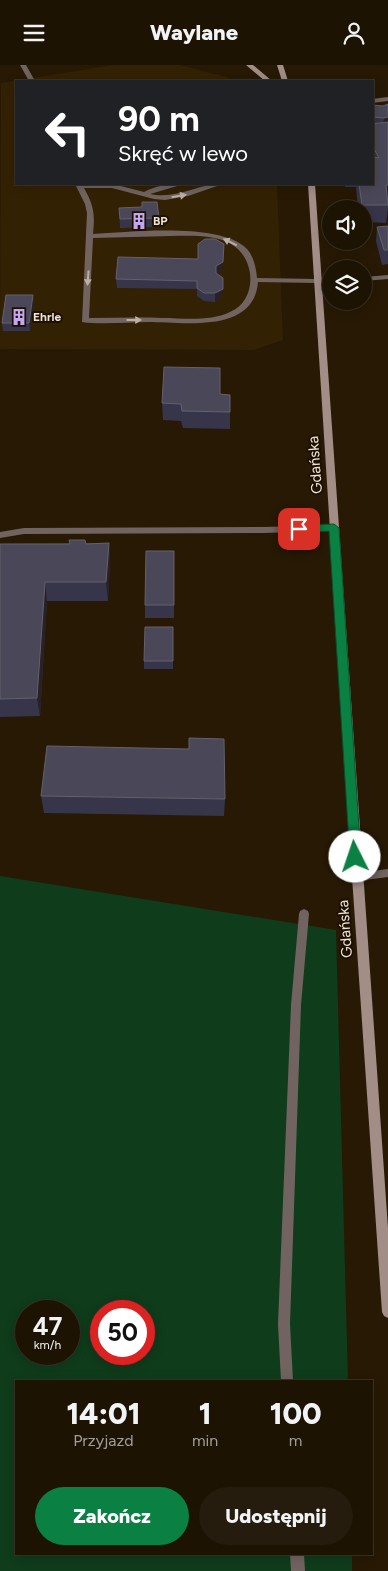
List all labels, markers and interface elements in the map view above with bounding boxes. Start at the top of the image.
icon: menu [20,19,48,47]
text: Waylane [150,19,238,46]
icon: person [340,19,368,47]
text: 90 m [118,98,200,140]
icon: left [35,100,100,165]
text: Skręć w lewo [118,140,248,167]
one-way arrow [172,191,188,199]
map controls [322,200,372,310]
button: sound [322,200,372,250]
building icon: BP [129,211,149,231]
place label: BP [153,214,168,228]
one-way arrow [223,237,238,246]
button: layers [322,260,372,310]
one-way arrow [83,270,91,286]
building icon: Ehrle [9,307,29,327]
place label: Ehrle [33,310,61,324]
one-way arrow [126,316,142,324]
street label: Gdańska [304,435,326,495]
pin [278,508,320,550]
icon: arrive [285,515,313,543]
position arrow [328,830,380,882]
street label: Gdańska [334,899,356,959]
speed limit sign: 50 [90,1300,155,1365]
text: 47 [33,1311,62,1341]
text: km/h [34,1338,61,1352]
text: 14:01 [66,1395,140,1432]
text: 1 [199,1395,211,1432]
text: 100 [270,1395,322,1432]
text: Przyjazd [73,1431,134,1450]
text: min [192,1431,218,1450]
text: m [289,1431,302,1450]
button: Zakończ [35,1487,189,1545]
button: Udostępnij [199,1487,353,1545]

